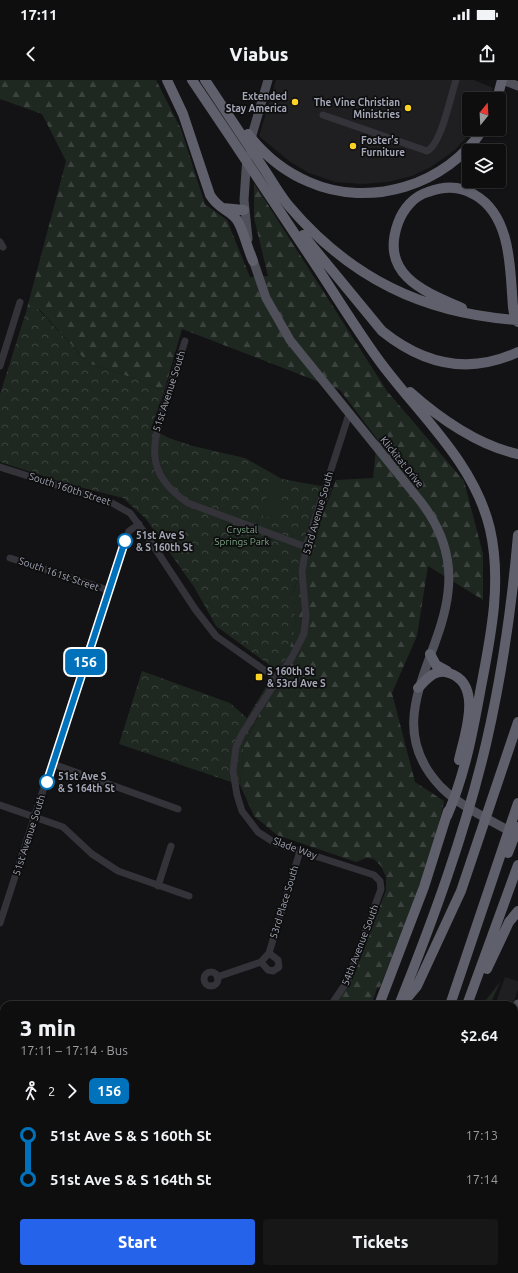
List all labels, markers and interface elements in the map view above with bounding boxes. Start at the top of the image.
text: 17:11 [20,6,58,23]
icon: back [20,43,42,65]
icon: share [476,43,498,65]
text: Viabus [230,44,288,64]
place label: Extended Stay America [226,91,287,114]
north arrow [462,92,506,136]
map controls [462,92,506,188]
marker: Extended Stay America [290,97,300,107]
place label: The Vine Christian Ministries [314,97,400,120]
marker: The Vine Christian Ministries [403,103,413,113]
place label: Foster's Furniture [361,135,405,158]
marker: Foster's Furniture [348,141,358,151]
button: layers [462,144,506,188]
street label: 51st Avenue South [151,349,187,433]
street label: Klickitat Drive [378,434,426,490]
street label: 53rd Avenue South [301,470,335,556]
street label: South 160th Street [28,471,112,507]
park label: Crystal Springs Park [214,524,270,547]
place label: 51st Ave S & S 160th St [136,530,193,553]
marker: 51st Ave S & S 160th St [117,533,133,549]
street label: South 161st Street [17,555,101,593]
line badge: 156 [62,649,108,675]
text: 156 [73,654,97,670]
place label: S 160th St & 53rd Ave S [267,666,326,689]
marker: S 160th St & 53rd Ave S [254,672,264,682]
place label: 51st Ave S & S 164th St [58,771,115,794]
marker: 51st Ave S & S 164th St [39,774,55,790]
street label: 51st Avenue South [11,793,47,877]
street label: Slade Way [272,835,319,861]
street label: 53rd Place South [268,864,300,940]
street label: 54th Avenue South [340,903,380,987]
text: 3 min [20,1015,76,1040]
text: $2.64 [460,1027,498,1044]
text: 17:11 – 17:14 · Bus [20,1043,128,1057]
icon: walk [20,1080,42,1102]
icon: forward [61,1080,83,1102]
text: 156 [97,1083,121,1099]
text: 2 [48,1084,55,1098]
text: 51st Ave S & S 160th St [50,1127,211,1144]
text: 17:13 [465,1128,498,1142]
text: 51st Ave S & S 164th St [50,1171,211,1188]
text: 17:14 [465,1172,498,1186]
button: Start [20,1219,255,1265]
button: Tickets [263,1219,498,1265]

